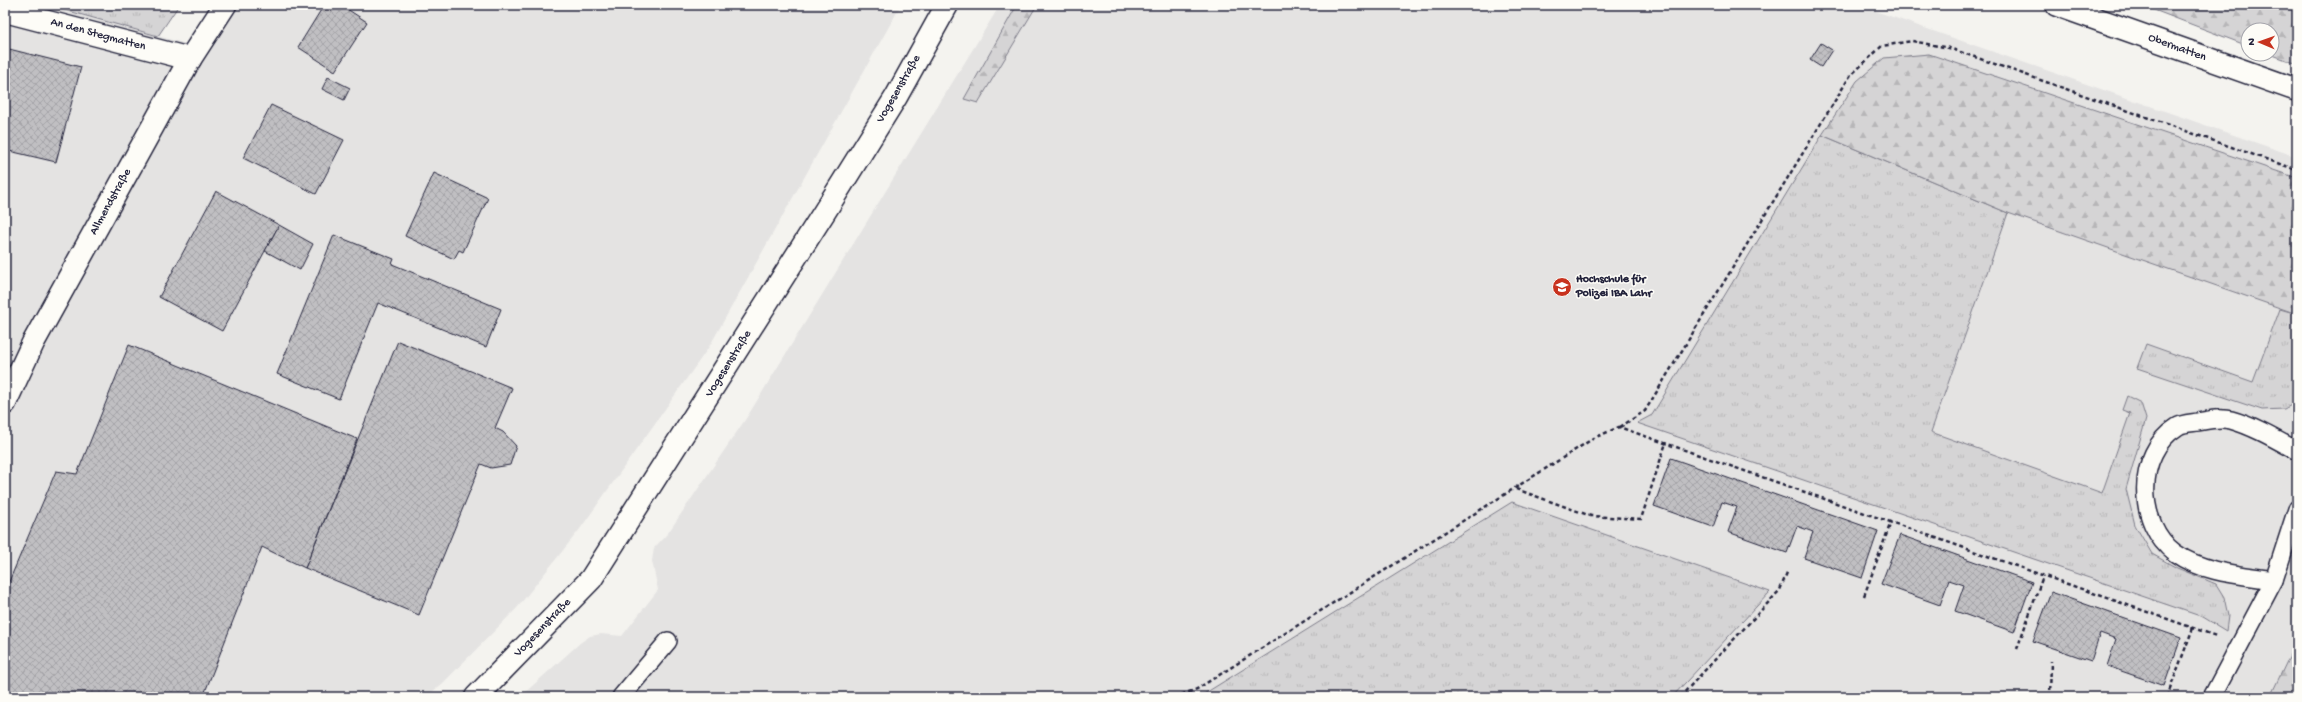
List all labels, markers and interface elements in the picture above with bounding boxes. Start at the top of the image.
street label: An den Stegmatten [49,16,147,54]
north arrow [2240,22,2280,62]
street label: Obermatten [2146,31,2208,65]
text: N [2246,38,2258,46]
street label: Vogesenstraße [873,52,924,126]
street label: Allmendstraße [87,166,135,238]
place label: Hochschule für Polizei IBA Lahr [1575,273,1653,301]
school or university icon: Hochschule für Polizei IBA Lahr [1551,276,1573,298]
street label: Vogesenstraße [702,327,755,401]
street label: Vogesenstraße [511,595,575,661]

